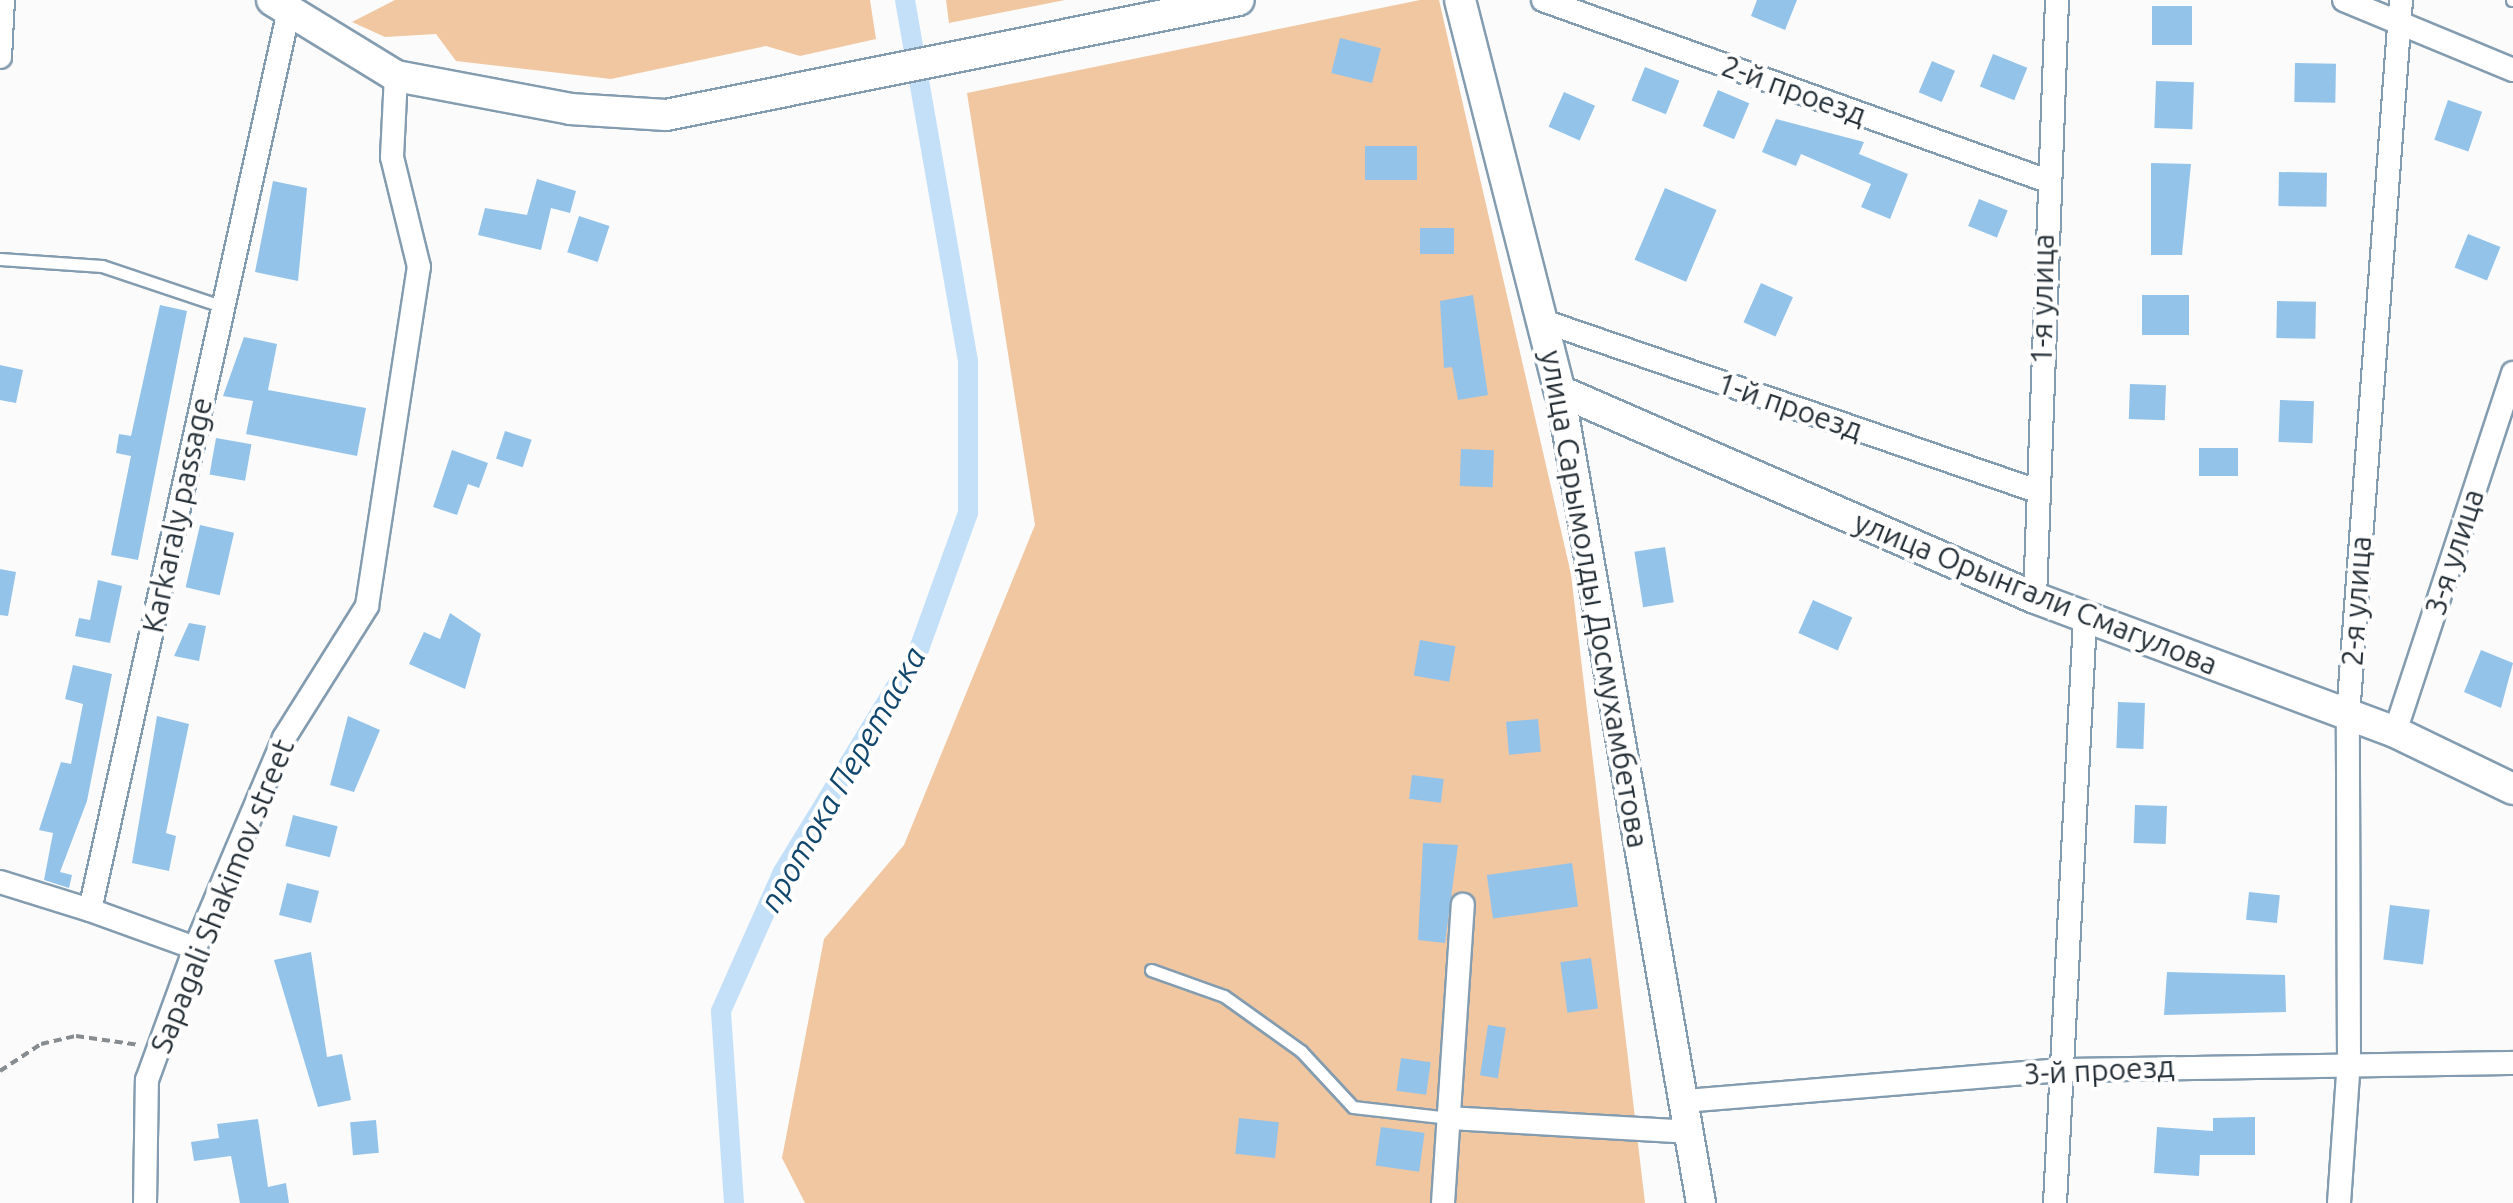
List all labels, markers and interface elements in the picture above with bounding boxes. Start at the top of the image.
street label: 2-й проезд [1717,47,1871,133]
street label: 1-я улица [2023,233,2061,365]
street label: улица Сарымолды Досмухамбетова [1533,347,1657,851]
street label: 1-й проезд [1713,364,1867,448]
street label: Karkaraly passage [134,394,220,636]
street label: 3-я улица [2417,484,2491,620]
street label: улица Орынгали Смагулова [1849,503,2223,683]
street label: 2-я улица [2333,535,2379,667]
water label: протока Перетаска [751,640,933,918]
street label: Sapagali Shakimov street [142,734,302,1058]
street label: 3-й проезд [2023,1048,2175,1092]

